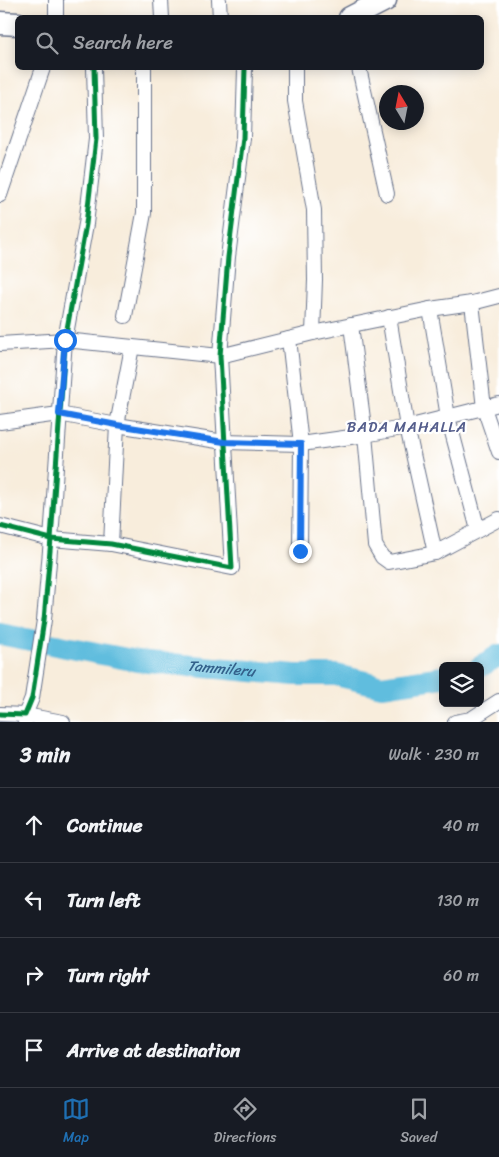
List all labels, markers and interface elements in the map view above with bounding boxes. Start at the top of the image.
search box [15,15,484,70]
text: Search here [73,26,173,59]
icon: search [33,29,61,57]
north arrow [379,85,424,130]
route start [54,329,77,352]
district label: BADA MAHALLA [347,414,467,440]
route end [289,540,312,563]
water label: Tammileru [186,653,258,685]
map controls [439,662,484,707]
button: layers [439,662,484,707]
text: 3 min [20,736,70,774]
text: Walk · 230 m [388,740,479,769]
text: Continue [67,809,143,842]
icon: ahead [20,811,48,839]
text: 40 m [442,811,479,840]
text: Turn left [67,884,140,917]
icon: left [20,886,48,914]
text: 130 m [437,886,479,915]
text: Turn right [67,959,149,992]
icon: right [20,961,48,989]
text: 60 m [443,961,479,990]
text: Arrive at destination [67,1034,240,1067]
icon: arrive [20,1036,48,1064]
tab: Map [62,1095,90,1150]
tab: Directions [214,1095,276,1150]
tab: Saved [400,1095,437,1150]

